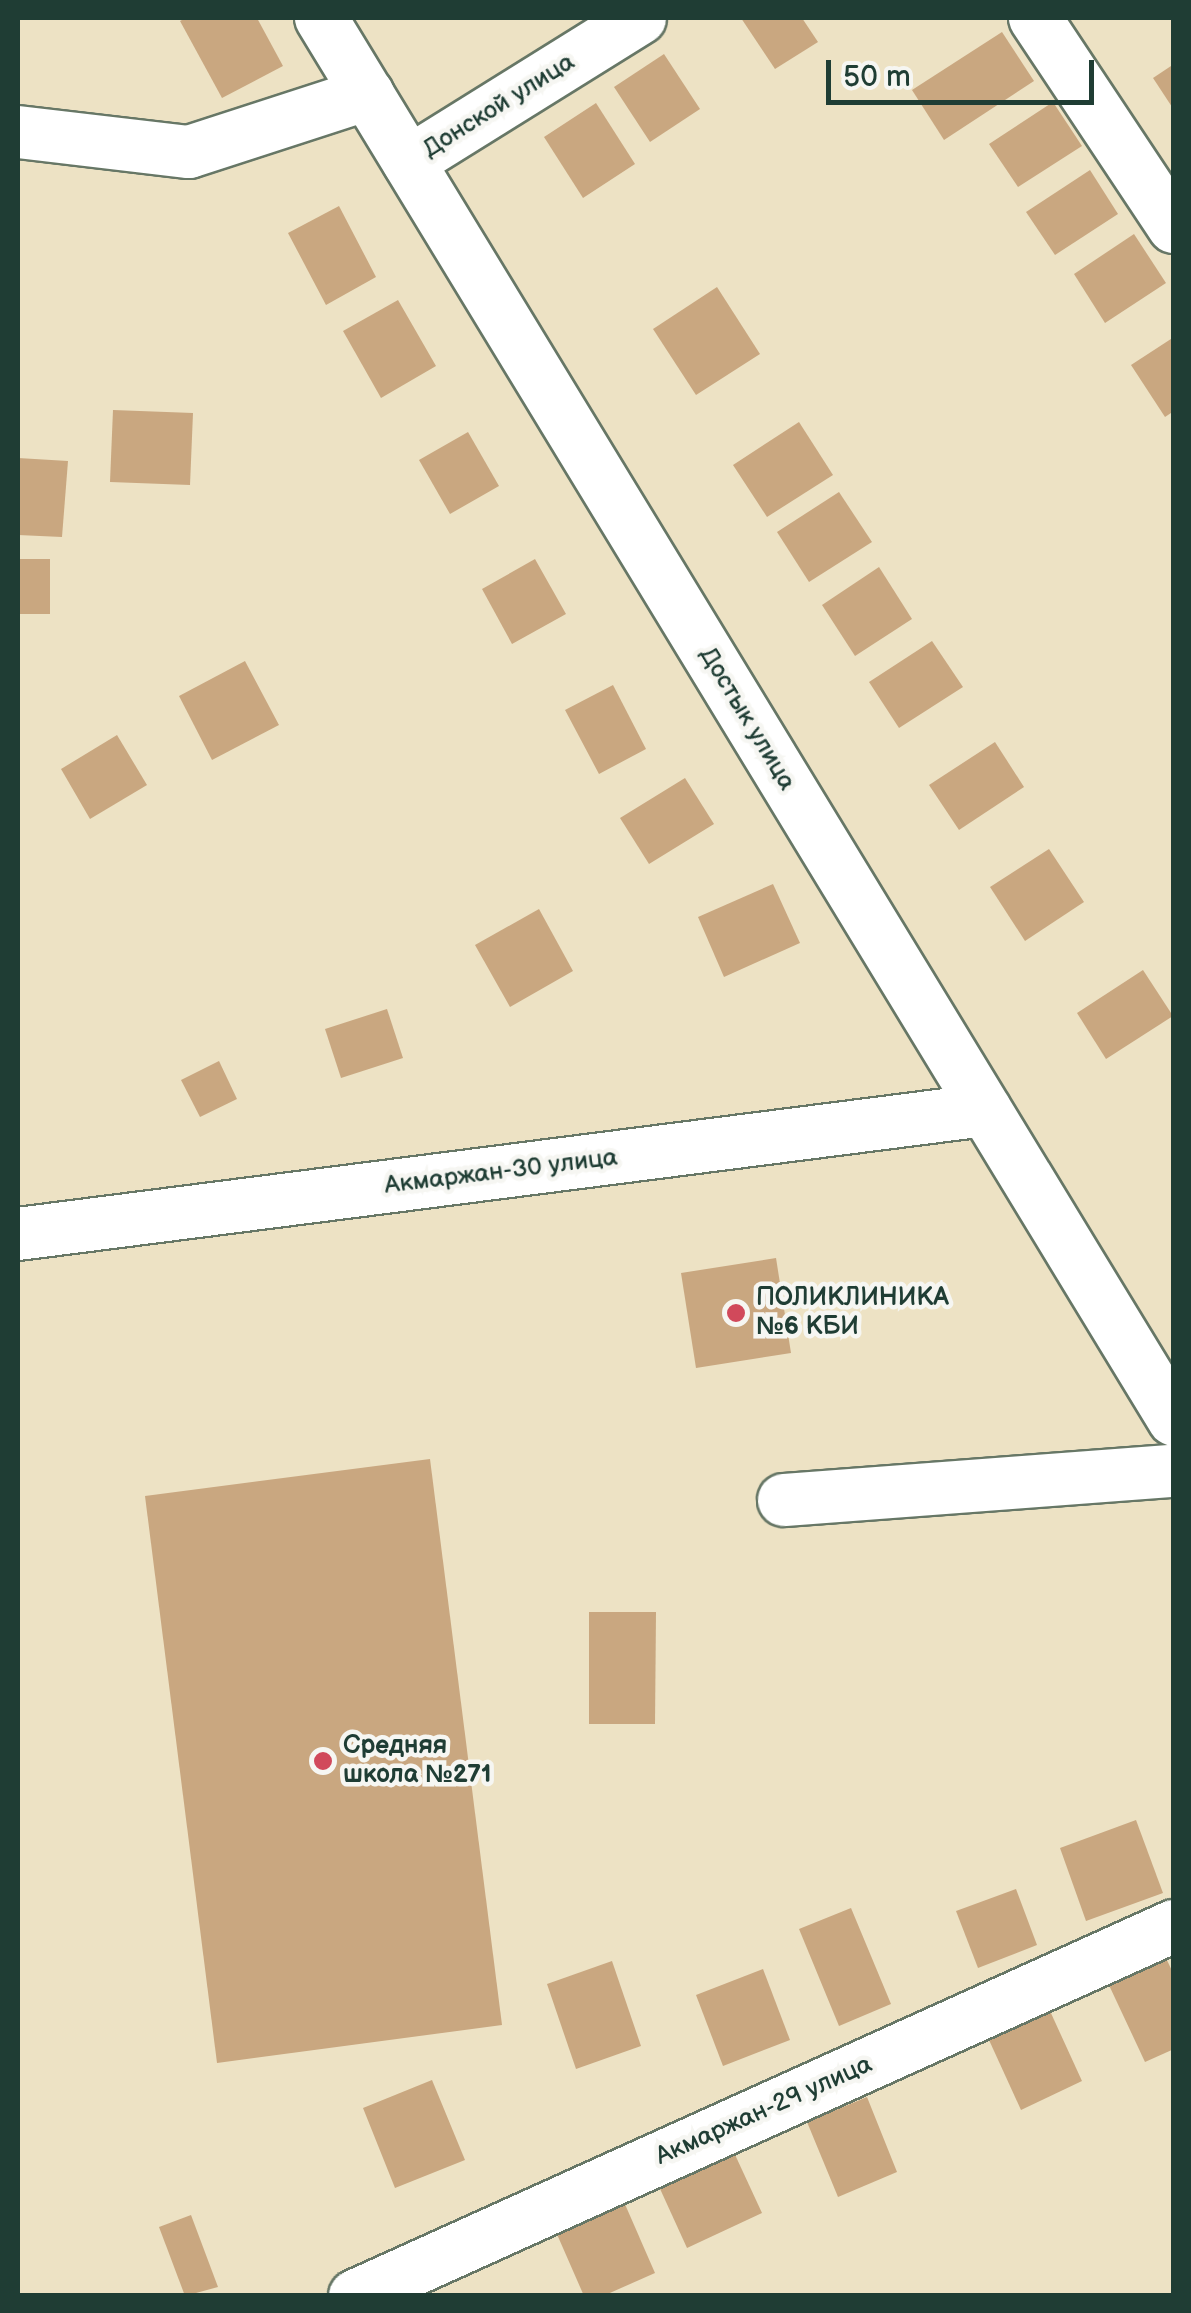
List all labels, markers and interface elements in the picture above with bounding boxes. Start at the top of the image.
scale bar [831,40,1098,102]
street label: Донской улица [418,47,580,165]
text: 50 m [843,59,911,95]
street label: Достык улица [692,642,802,796]
street label: Акмаржан-30 улица [383,1143,619,1201]
place label: ПОЛИКЛИНИКА №6 КБИ [756,1284,949,1343]
marker: ПОЛИКЛИНИКА №6 КБИ [725,1302,747,1324]
place label: Средняя школа №271 [343,1732,492,1791]
marker: Средняя школа №271 [312,1750,334,1772]
street label: Акмаржан-29 улица [651,2050,877,2172]

